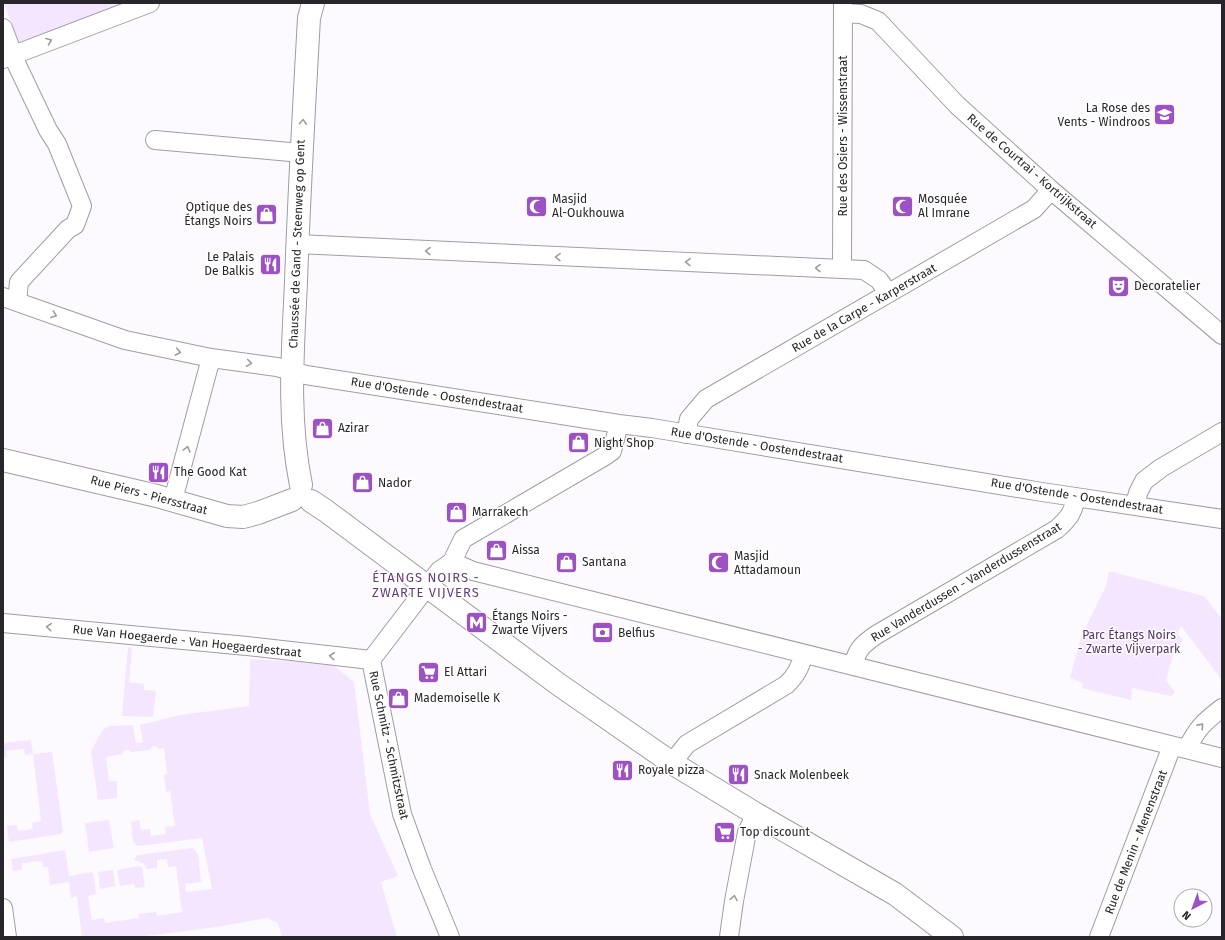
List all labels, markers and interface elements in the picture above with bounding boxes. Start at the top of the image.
one-way arrow [46,38,53,46]
street label: Rue des Osiers - Wissenstraat [836,55,850,216]
place label: La Rose des Vents - Windroos [1058,101,1150,129]
school or university icon: La Rose des Vents - Windroos [1152,102,1178,128]
street label: Rue de Courtrai - Kortrijkstraat [964,111,1100,232]
one-way arrow [298,119,307,125]
street label: Chaussée de Gand - Steenweg op Gent [286,139,308,349]
place label: Masjid Al-Oukhouwa [552,192,625,220]
place label: Mosquée Al Imrane [918,192,970,220]
mosque icon: Masjid Al-Oukhouwa [524,193,550,219]
mosque icon: Mosquée Al Imrane [889,193,915,219]
place label: Optique des Étangs Noirs [184,200,252,228]
shop icon: Optique des Étangs Noirs [254,201,280,227]
one-way arrow [425,247,431,255]
place label: Le Palais De Balkis [204,250,254,278]
restaurant icon: Le Palais De Balkis [257,251,283,277]
one-way arrow [555,252,561,261]
one-way arrow [685,258,691,267]
street label: Rue de la Carpe - Karperstraat [789,261,939,355]
one-way arrow [815,263,821,272]
theatre icon: Decoratelier [1105,273,1131,299]
place label: Decoratelier [1134,279,1201,293]
one-way arrow [50,310,57,319]
one-way arrow [175,347,181,356]
one-way arrow [246,358,252,367]
street label: Rue d'Ostende - Oostendestraat [350,374,525,416]
shop icon: Azirar [310,415,336,441]
place label: Azirar [338,421,369,435]
street label: Rue d'Ostende - Oostendestraat [670,424,845,466]
shop icon: Night Shop [566,430,592,456]
place label: Night Shop [594,436,654,450]
one-way arrow [182,446,191,453]
restaurant icon: The Good Kat [145,459,171,485]
place label: The Good Kat [174,465,247,479]
shop icon: Nador [349,470,375,496]
street label: Rue Piers - Piersstraat [89,473,210,518]
street label: Rue d'Ostende - Oostendestraat [990,475,1165,517]
place label: Nador [378,476,412,490]
shop icon: Marrakech [444,499,470,525]
place label: Marrakech [472,505,529,519]
street label: Rue Vanderdussen - Vanderdussenstraat [868,519,1064,645]
shop icon: Aissa [483,537,509,563]
place label: Aissa [512,543,540,557]
shop icon: Santana [554,549,580,575]
place label: Masjid Attadamoun [734,549,801,577]
mosque icon: Masjid Attadamoun [705,550,731,576]
place label: Santana [582,555,626,569]
district label: ÉTANGS NOIRS - ZWARTE VIJVERS [372,570,480,600]
place label: Étangs Noirs - Zwarte Vijvers [492,608,568,637]
metro station icon: Étangs Noirs - Zwarte Vijvers [463,610,489,636]
bank icon: Belfius [589,620,615,646]
street label: Rue Van Hoegaerde - Van Hoegaerdestraat [72,622,303,660]
one-way arrow [46,623,52,632]
place label: Belfius [618,626,655,640]
park label: Parc Étangs Noirs - Zwarte Vijverpark [1078,627,1181,656]
one-way arrow [329,652,335,661]
supermarket icon: El Attari [415,659,441,685]
place label: El Attari [444,665,487,679]
street label: Rue Schmitz - Schmitzstraat [366,669,412,821]
shop icon: Mademoiselle K [386,685,412,711]
place label: Mademoiselle K [414,691,501,705]
one-way arrow [1197,723,1204,731]
restaurant icon: Royale pizza [610,757,636,783]
restaurant icon: Snack Molenbeek [725,762,751,788]
place label: Royale pizza [638,763,705,777]
street label: Rue de Menin - Menenstraat [1102,767,1170,916]
place label: Snack Molenbeek [754,768,850,782]
supermarket icon: Top discount [712,819,738,845]
place label: Top discount [740,825,811,839]
north arrow [1173,888,1213,928]
one-way arrow [730,895,738,902]
text: N [1180,908,1194,922]

